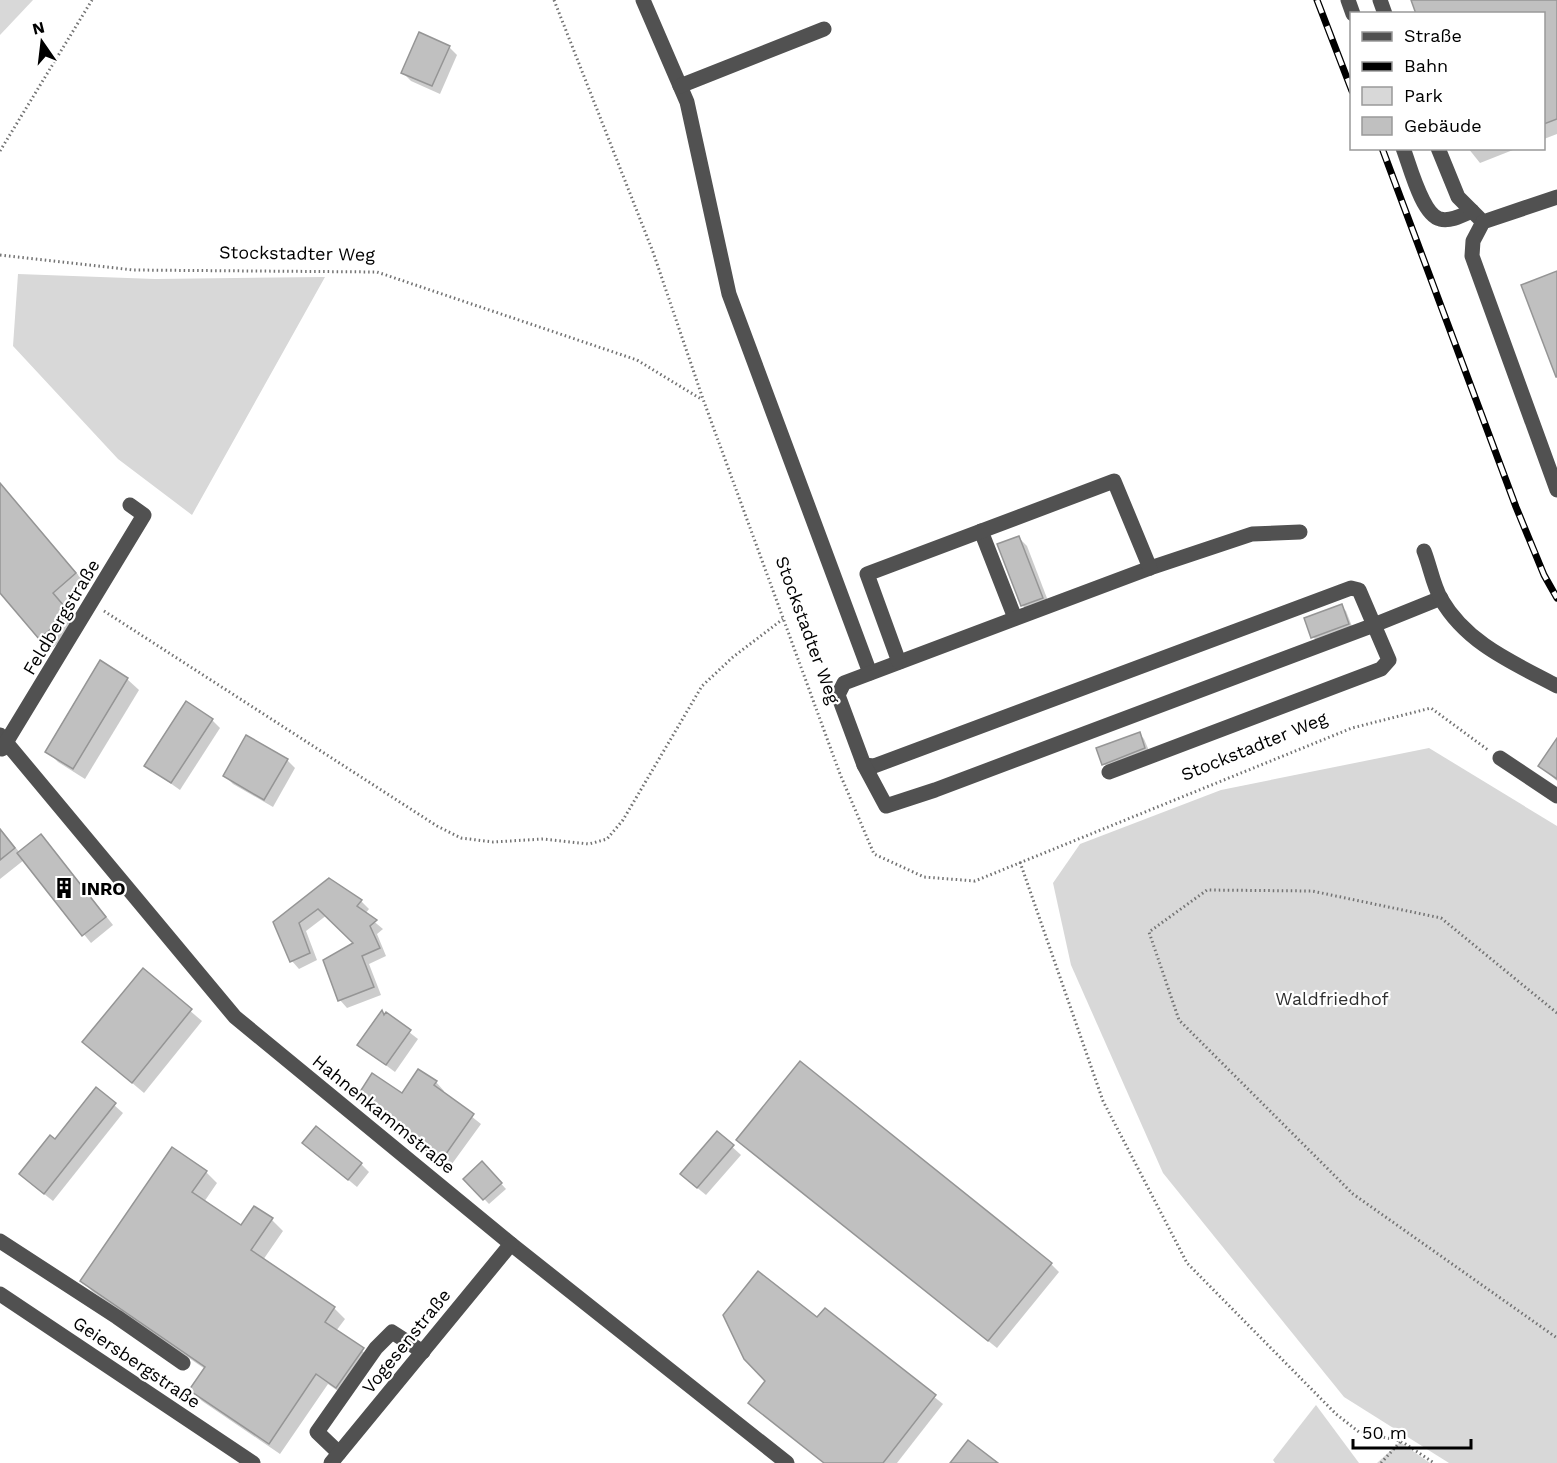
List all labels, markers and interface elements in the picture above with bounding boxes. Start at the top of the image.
north arrow [12,12,72,72]
legend [1350,12,1545,150]
text: N [30,17,47,39]
text: Straße [1404,25,1462,46]
text: Bahn [1404,55,1448,76]
text: Park [1404,85,1443,106]
text: Gebäude [1404,115,1482,136]
street label: Stockstadter Weg [219,241,375,265]
street label: Stockstadter Weg [772,553,845,707]
street label: Feldbergstraße [18,555,104,679]
street label: Stockstadter Weg [1178,707,1330,785]
building icon: INRO [52,876,76,900]
place label: INRO [81,878,126,899]
park label: Waldfriedhof [1275,988,1389,1009]
street label: Hahnenkammstraße [308,1050,460,1178]
street label: Vogesenstraße [357,1284,455,1398]
street label: Geiersbergstraße [69,1312,205,1412]
scale bar [1353,1412,1472,1450]
text: 50 m [1362,1422,1407,1443]

